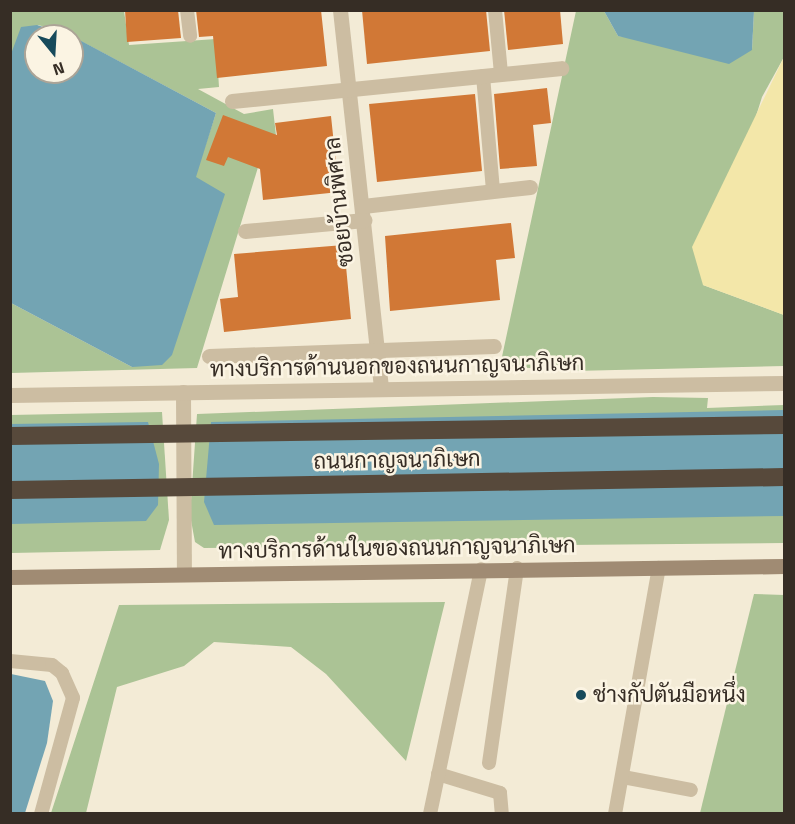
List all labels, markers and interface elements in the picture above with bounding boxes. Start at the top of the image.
north arrow [24,24,84,84]
text: N [50,56,68,82]
street label: ซอยบ้านพิศาล [319,136,359,268]
street label: ทางบริการด้านนอกของถนนกาญจนาภิเษก [210,350,584,382]
street label: ถนนกาญจนาภิเษก [313,445,481,475]
street label: ทางบริการด้านในของถนนกาญจนาภิเษก [218,532,576,564]
place label: ช่างกัปตันมือหนึ่ง [593,682,746,708]
marker: ช่างกัปตันมือหนึ่ง [574,688,588,702]

